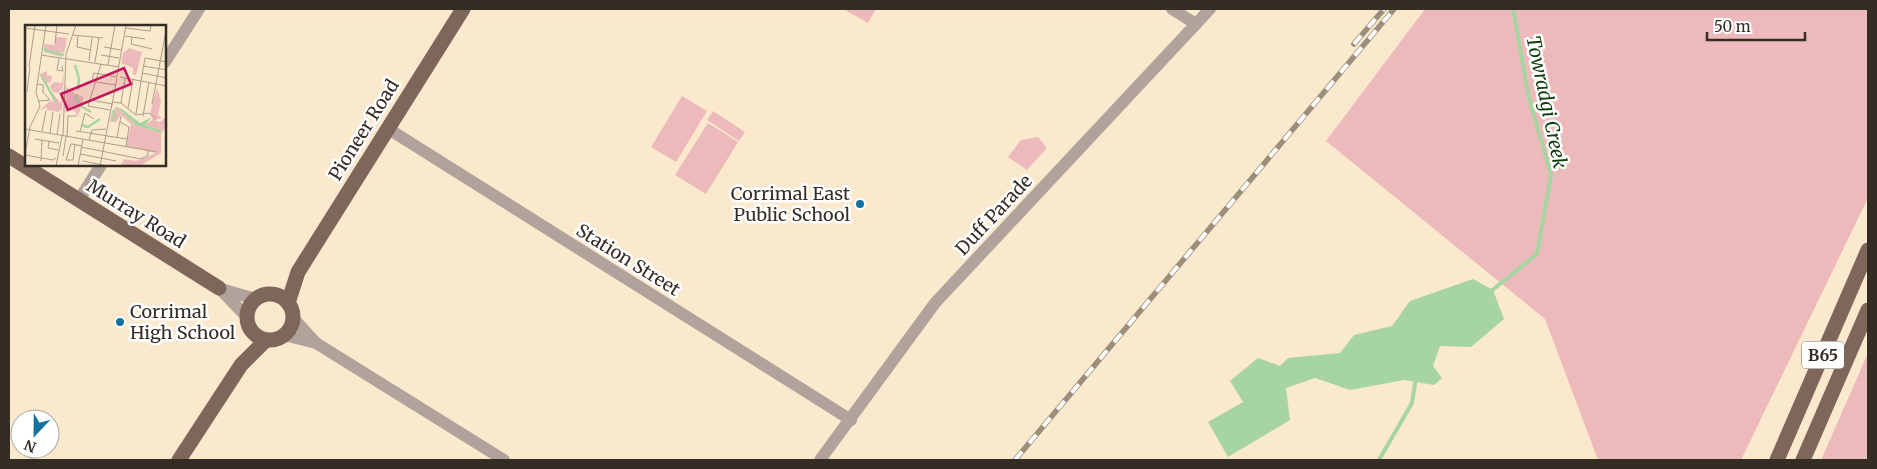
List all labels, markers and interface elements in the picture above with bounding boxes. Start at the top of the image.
scale bar [1707,10,1804,42]
text: 50 m [1714,17,1751,36]
inset map [25,25,166,166]
water label: Towradgi Creek [1521,34,1573,171]
street label: Pioneer Road [323,75,404,185]
street label: Duff Parade [950,170,1037,260]
street label: Murray Road [83,174,190,253]
place label: Corrimal East Public School [731,182,850,226]
marker: Corrimal East Public School [854,198,866,210]
street label: Station Street [572,218,685,301]
place label: Corrimal High School [130,300,236,344]
marker: Corrimal High School [114,316,126,328]
road number: B65 [1802,342,1844,368]
north arrow [10,409,60,459]
text: N [22,436,39,456]

